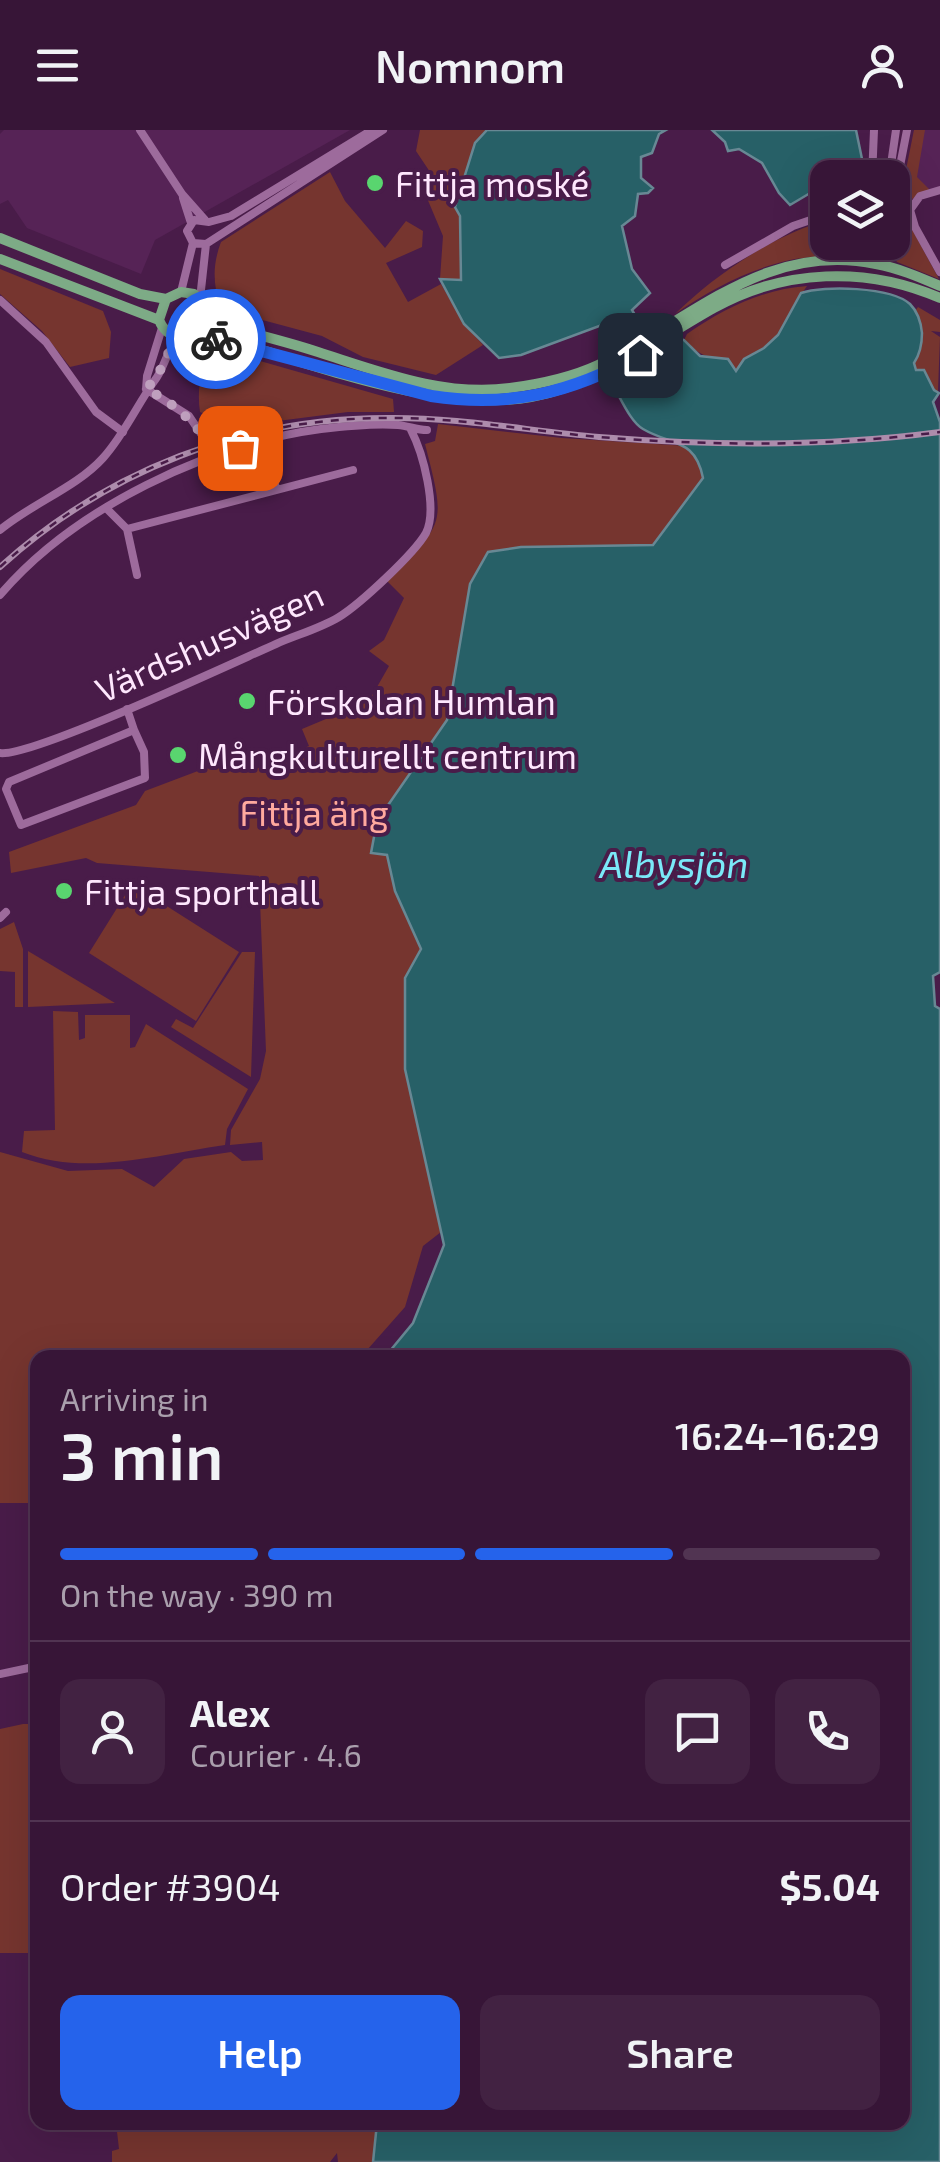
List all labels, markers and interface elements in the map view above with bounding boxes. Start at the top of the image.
icon: menu [30,38,85,93]
text: Nomnom [375,38,565,92]
icon: person [855,38,910,93]
map controls [810,160,910,260]
button: layers [810,160,910,260]
place label: Fittja moské [395,162,589,204]
marker: Fittja moské [364,172,386,194]
courier [166,289,266,389]
icon: bike [189,312,244,367]
pin [598,313,683,398]
icon: home [613,328,668,383]
pin [198,406,283,491]
icon: bag [213,421,268,476]
street label: Värdshusvägen [88,572,330,710]
place label: Förskolan Humlan [267,680,556,722]
marker: Förskolan Humlan [236,690,258,712]
place label: Mångkulturellt centrum [198,734,577,776]
marker: Mångkulturellt centrum [167,744,189,766]
park label: Fittja äng [239,791,389,833]
water label: Albysjön [598,840,748,886]
place label: Fittja sporthall [84,870,320,912]
marker: Fittja sporthall [53,880,75,902]
text: Arriving in [60,1379,209,1417]
text: 16:24–16:29 [675,1412,880,1458]
text: 3 min [60,1415,224,1493]
text: On the way · 390 m [60,1575,333,1613]
button: person [60,1679,165,1784]
button: chat [645,1679,750,1784]
button: phone [775,1679,880,1784]
text: Alex [190,1689,270,1735]
text: Courier · 4.6 [190,1735,362,1773]
text: Order #3904 [60,1863,281,1909]
text: $5.04 [780,1863,880,1909]
button: Help [60,1995,460,2110]
button: Share [480,1995,880,2110]

